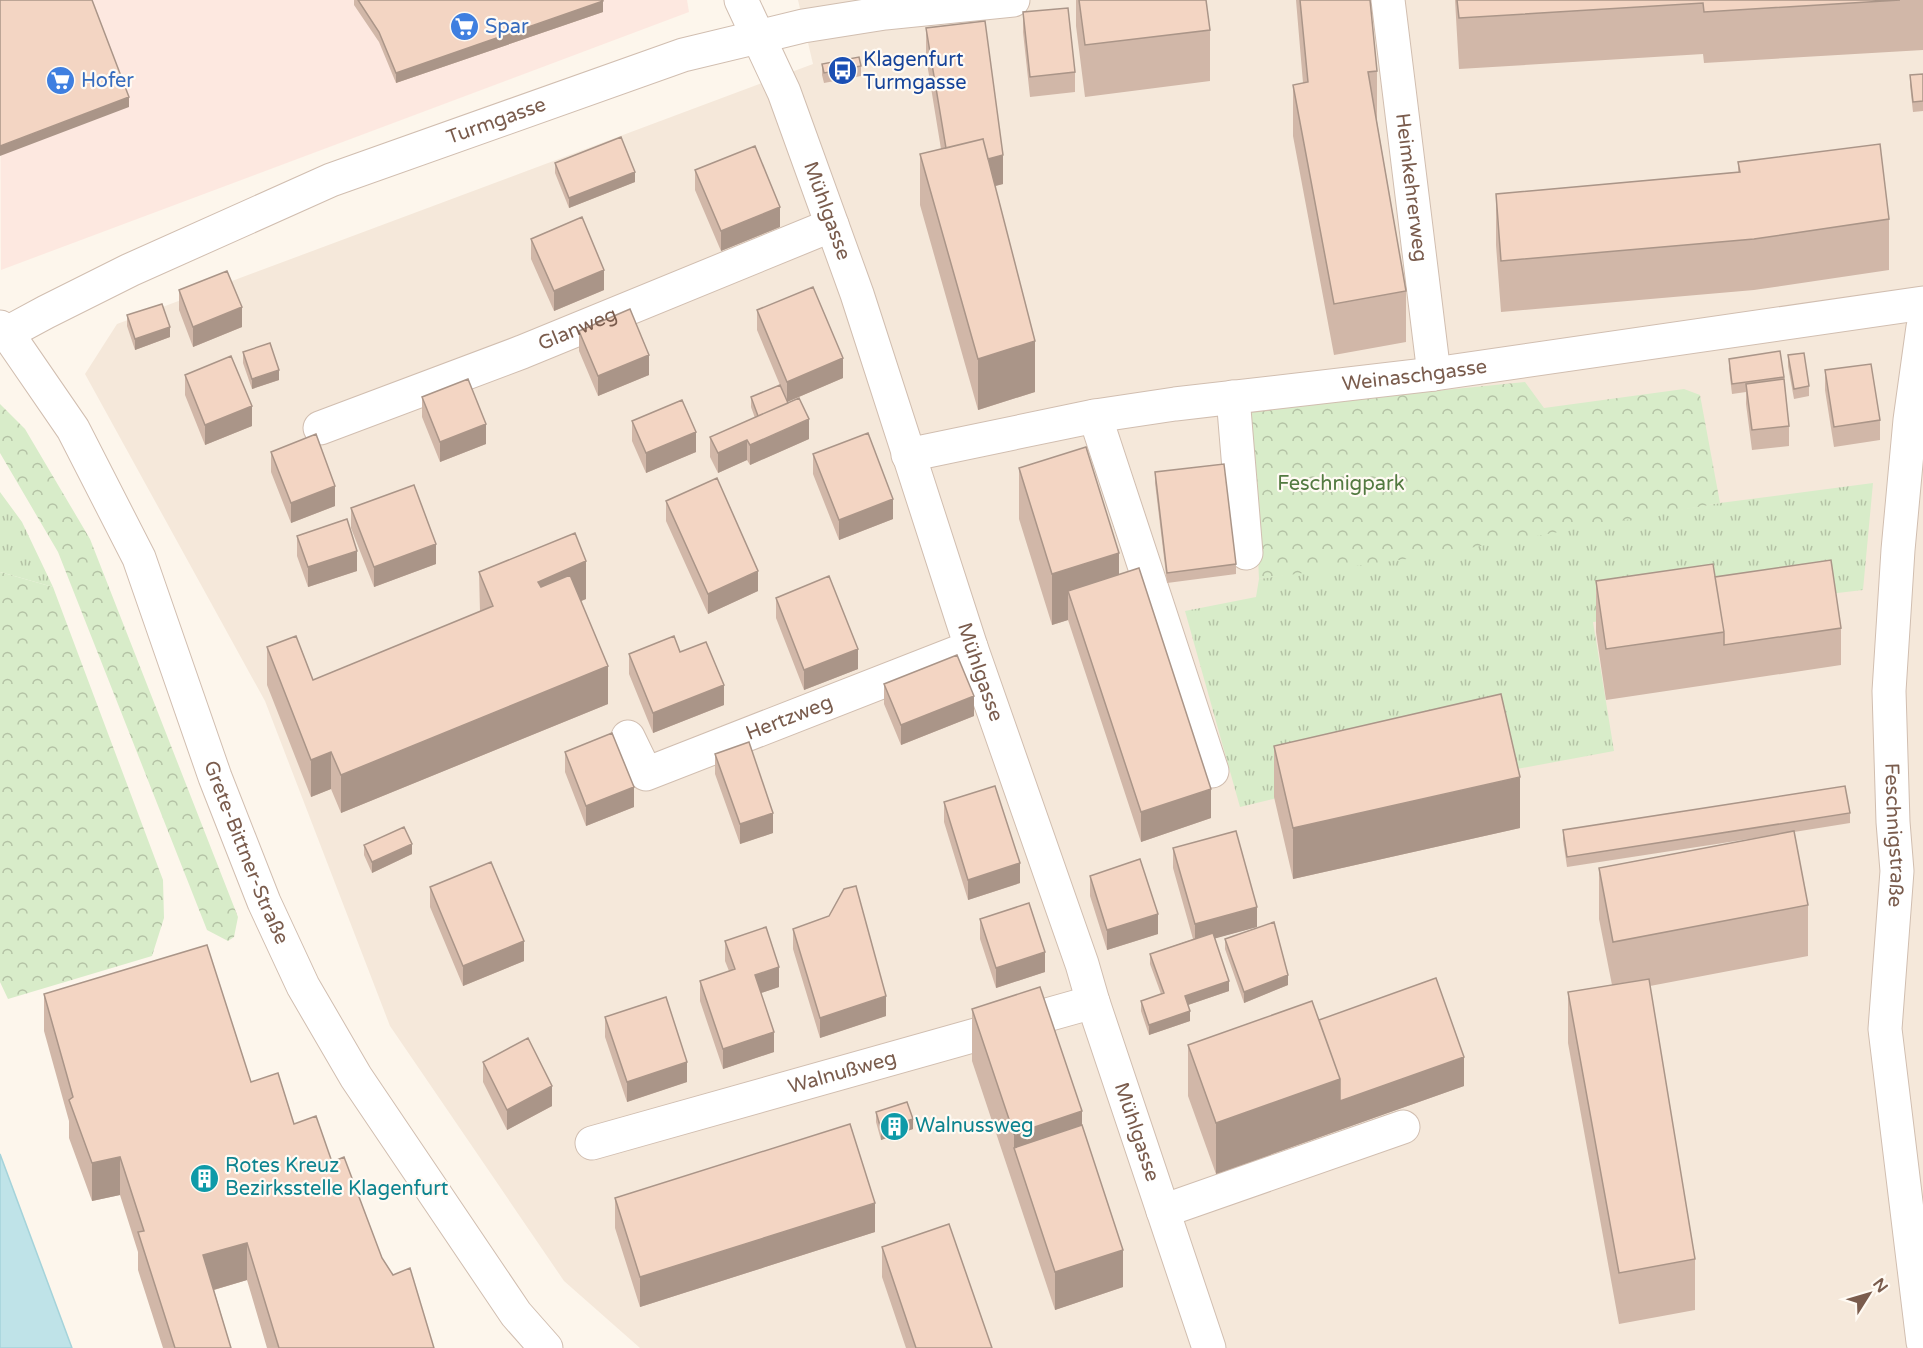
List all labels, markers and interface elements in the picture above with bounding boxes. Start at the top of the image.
supermarket icon: Spar [448,11,480,43]
place label: Spar [485,15,529,39]
place label: Klagenfurt Turmgasse [863,48,967,95]
bus stop icon: Klagenfurt Turmgasse [826,55,858,87]
supermarket icon: Hofer [44,65,76,97]
place label: Hofer [81,69,134,93]
street label: Turmgasse [444,93,549,150]
street label: Heimkehrerweg [1390,112,1432,263]
street label: Mühlgasse [798,158,856,263]
street label: Glanweg [535,302,621,356]
street label: Weinaschgasse [1341,354,1489,397]
park label: Feschnigpark [1277,472,1405,496]
street label: Mühlgasse [952,620,1008,725]
street label: Hertzweg [743,690,836,746]
street label: Grete-Bittner-Straße [198,758,294,948]
street label: Feschnigstraße [1879,763,1909,908]
street label: Walnußweg [785,1046,899,1099]
street label: Mühlgasse [1109,1080,1164,1185]
building icon: Walnussweg [878,1110,910,1142]
place label: Walnussweg [915,1114,1034,1138]
place label: Rotes Kreuz Bezirksstelle Klagenfurt [225,1154,449,1201]
building icon: Rotes Kreuz Bezirksstelle Klagenfurt [188,1162,220,1194]
north arrow [1839,1264,1899,1324]
text: N [1868,1274,1892,1297]

